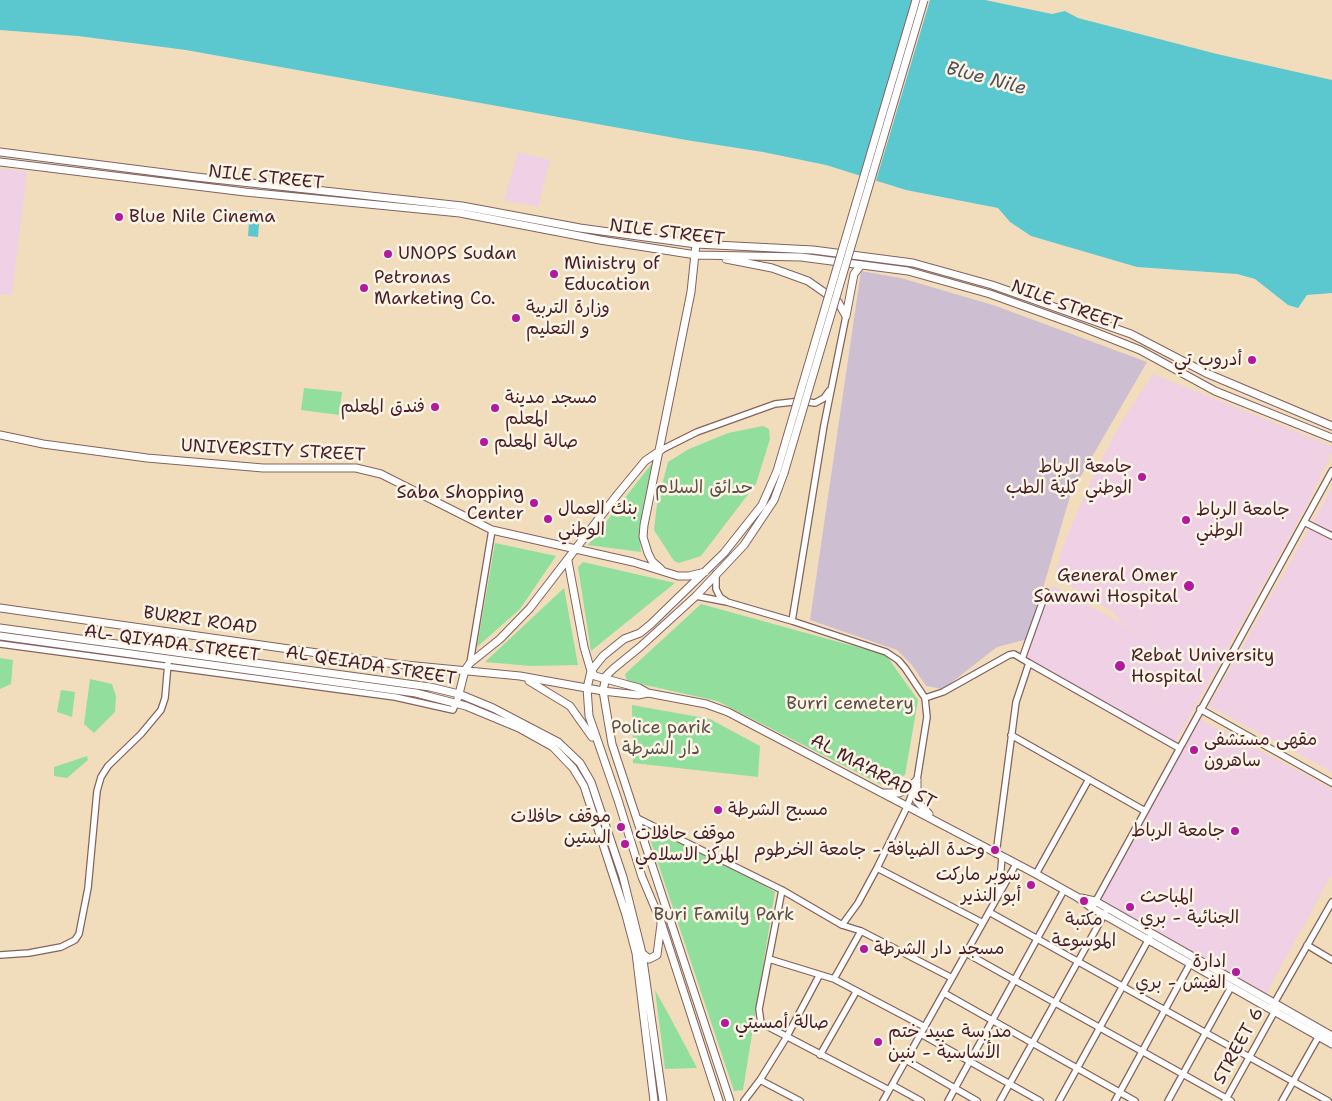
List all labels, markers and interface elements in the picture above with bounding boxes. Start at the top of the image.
water label: Blue Nile [943,57,1029,101]
street label: NILE STREET [207,161,325,195]
place label: Blue Nile Cinema [129,206,275,228]
marker: Blue Nile Cinema [113,211,125,223]
street label: NILE STREET [608,215,726,251]
place label: UNOPS Sudan [398,243,517,265]
marker: UNOPS Sudan [382,248,394,260]
place label: Ministry of Education [564,253,660,296]
place label: Petronas Marketing Co. [374,267,495,310]
marker: Ministry of Education [548,268,560,280]
street label: NILE STREET [1008,276,1124,336]
marker: Petronas Marketing Co. [358,282,370,294]
place label: وزارة التربية و التعليم [526,297,610,340]
marker: وزارة التربية و التعليم [510,312,522,324]
place label: أدروب تي [1174,349,1242,371]
marker: أدروب تي [1246,354,1258,366]
place label: مسجد مدينة المعلم [505,387,597,429]
place label: فندق المعلم [341,396,425,418]
marker: فندق المعلم [429,401,441,413]
marker: مسجد مدينة المعلم [489,402,501,414]
place label: صالة المعلم [494,431,578,453]
street label: UNIVERSITY STREET [180,435,366,467]
marker: صالة المعلم [478,436,490,448]
place label: جامعة الرباط الوطني كلية الطب [1006,456,1132,498]
marker: جامعة الرباط الوطني كلية الطب [1136,471,1148,483]
park label: حدائق السلام [655,477,753,499]
place label: Saba Shopping Center [397,482,524,524]
marker: Saba Shopping Center [528,497,540,509]
place label: بنك العمال الوطني [558,498,638,540]
place label: جامعة الرباط الوطني [1196,499,1290,542]
marker: بنك العمال الوطني [542,513,554,525]
marker: جامعة الرباط الوطني [1180,514,1192,526]
place label: General Omer Sawawi Hospital [1033,565,1178,608]
marker: General Omer Sawawi Hospital [1182,579,1196,593]
street label: BURRI ROAD [142,602,258,640]
street label: AL- QIYADA STREET [83,621,261,667]
street label: AL QEIADA STREET [284,642,458,690]
place label: Rebat University Hospital [1131,645,1274,688]
marker: Rebat University Hospital [1113,659,1127,673]
park label: Burri cemetery [786,693,914,715]
park label: Police parik دار الشرطة [611,717,711,760]
place label: مقهى مستشفى ساهرون [1204,729,1317,772]
street label: AL MA'ARAD ST [807,730,939,814]
marker: مقهى مستشفى ساهرون [1188,744,1200,756]
place label: مسبح الشرطة [728,799,828,821]
marker: مسبح الشرطة [712,804,724,816]
place label: موقف حافلات الستين [511,806,611,849]
place label: جامعة الرباط [1131,820,1225,842]
marker: موقف حافلات الستين [615,821,627,833]
place label: موقف حافلات المركز الاسلامي [635,823,739,866]
marker: جامعة الرباط [1229,825,1241,837]
marker: موقف حافلات المركز الاسلامي [619,838,631,850]
place label: وحدة الضيافة - جامعة الخرطوم [754,839,985,861]
marker: وحدة الضيافة - جامعة الخرطوم [989,844,1001,856]
place label: سوبر ماركت أبو النذير [936,864,1021,906]
marker: سوبر ماركت أبو النذير [1025,879,1037,891]
place label: المباحث الجنائية - بري [1140,886,1239,929]
marker: مكتبة الموسوعة [1078,895,1090,907]
marker: المباحث الجنائية - بري [1124,901,1136,913]
park label: Buri Family Park [654,904,794,926]
place label: مكتبة الموسوعة [1052,909,1116,952]
place label: مسجد دار الشرطة [874,938,1004,960]
marker: مسجد دار الشرطة [858,943,870,955]
place label: ادارة الفيش - بري [1135,951,1226,994]
marker: ادارة الفيش - بري [1230,966,1242,978]
street label: STREET 6 [1209,1004,1269,1088]
place label: صالة أمسيتي [735,1012,829,1034]
marker: صالة أمسيتي [719,1017,731,1029]
place label: مدرسة عبيد ختم الأساسية - بنين [888,1021,1012,1064]
marker: مدرسة عبيد ختم الأساسية - بنين [872,1036,884,1048]

